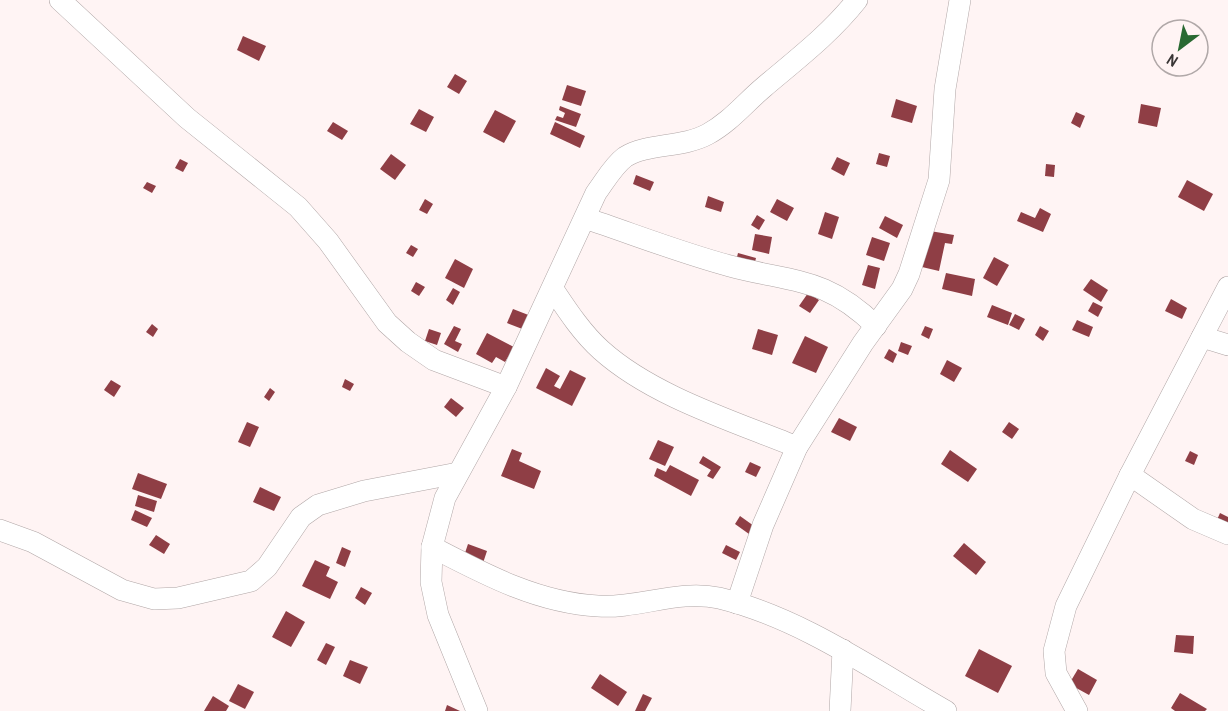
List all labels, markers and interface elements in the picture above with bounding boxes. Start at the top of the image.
north arrow [1150,18,1210,78]
text: N [1162,49,1182,73]

